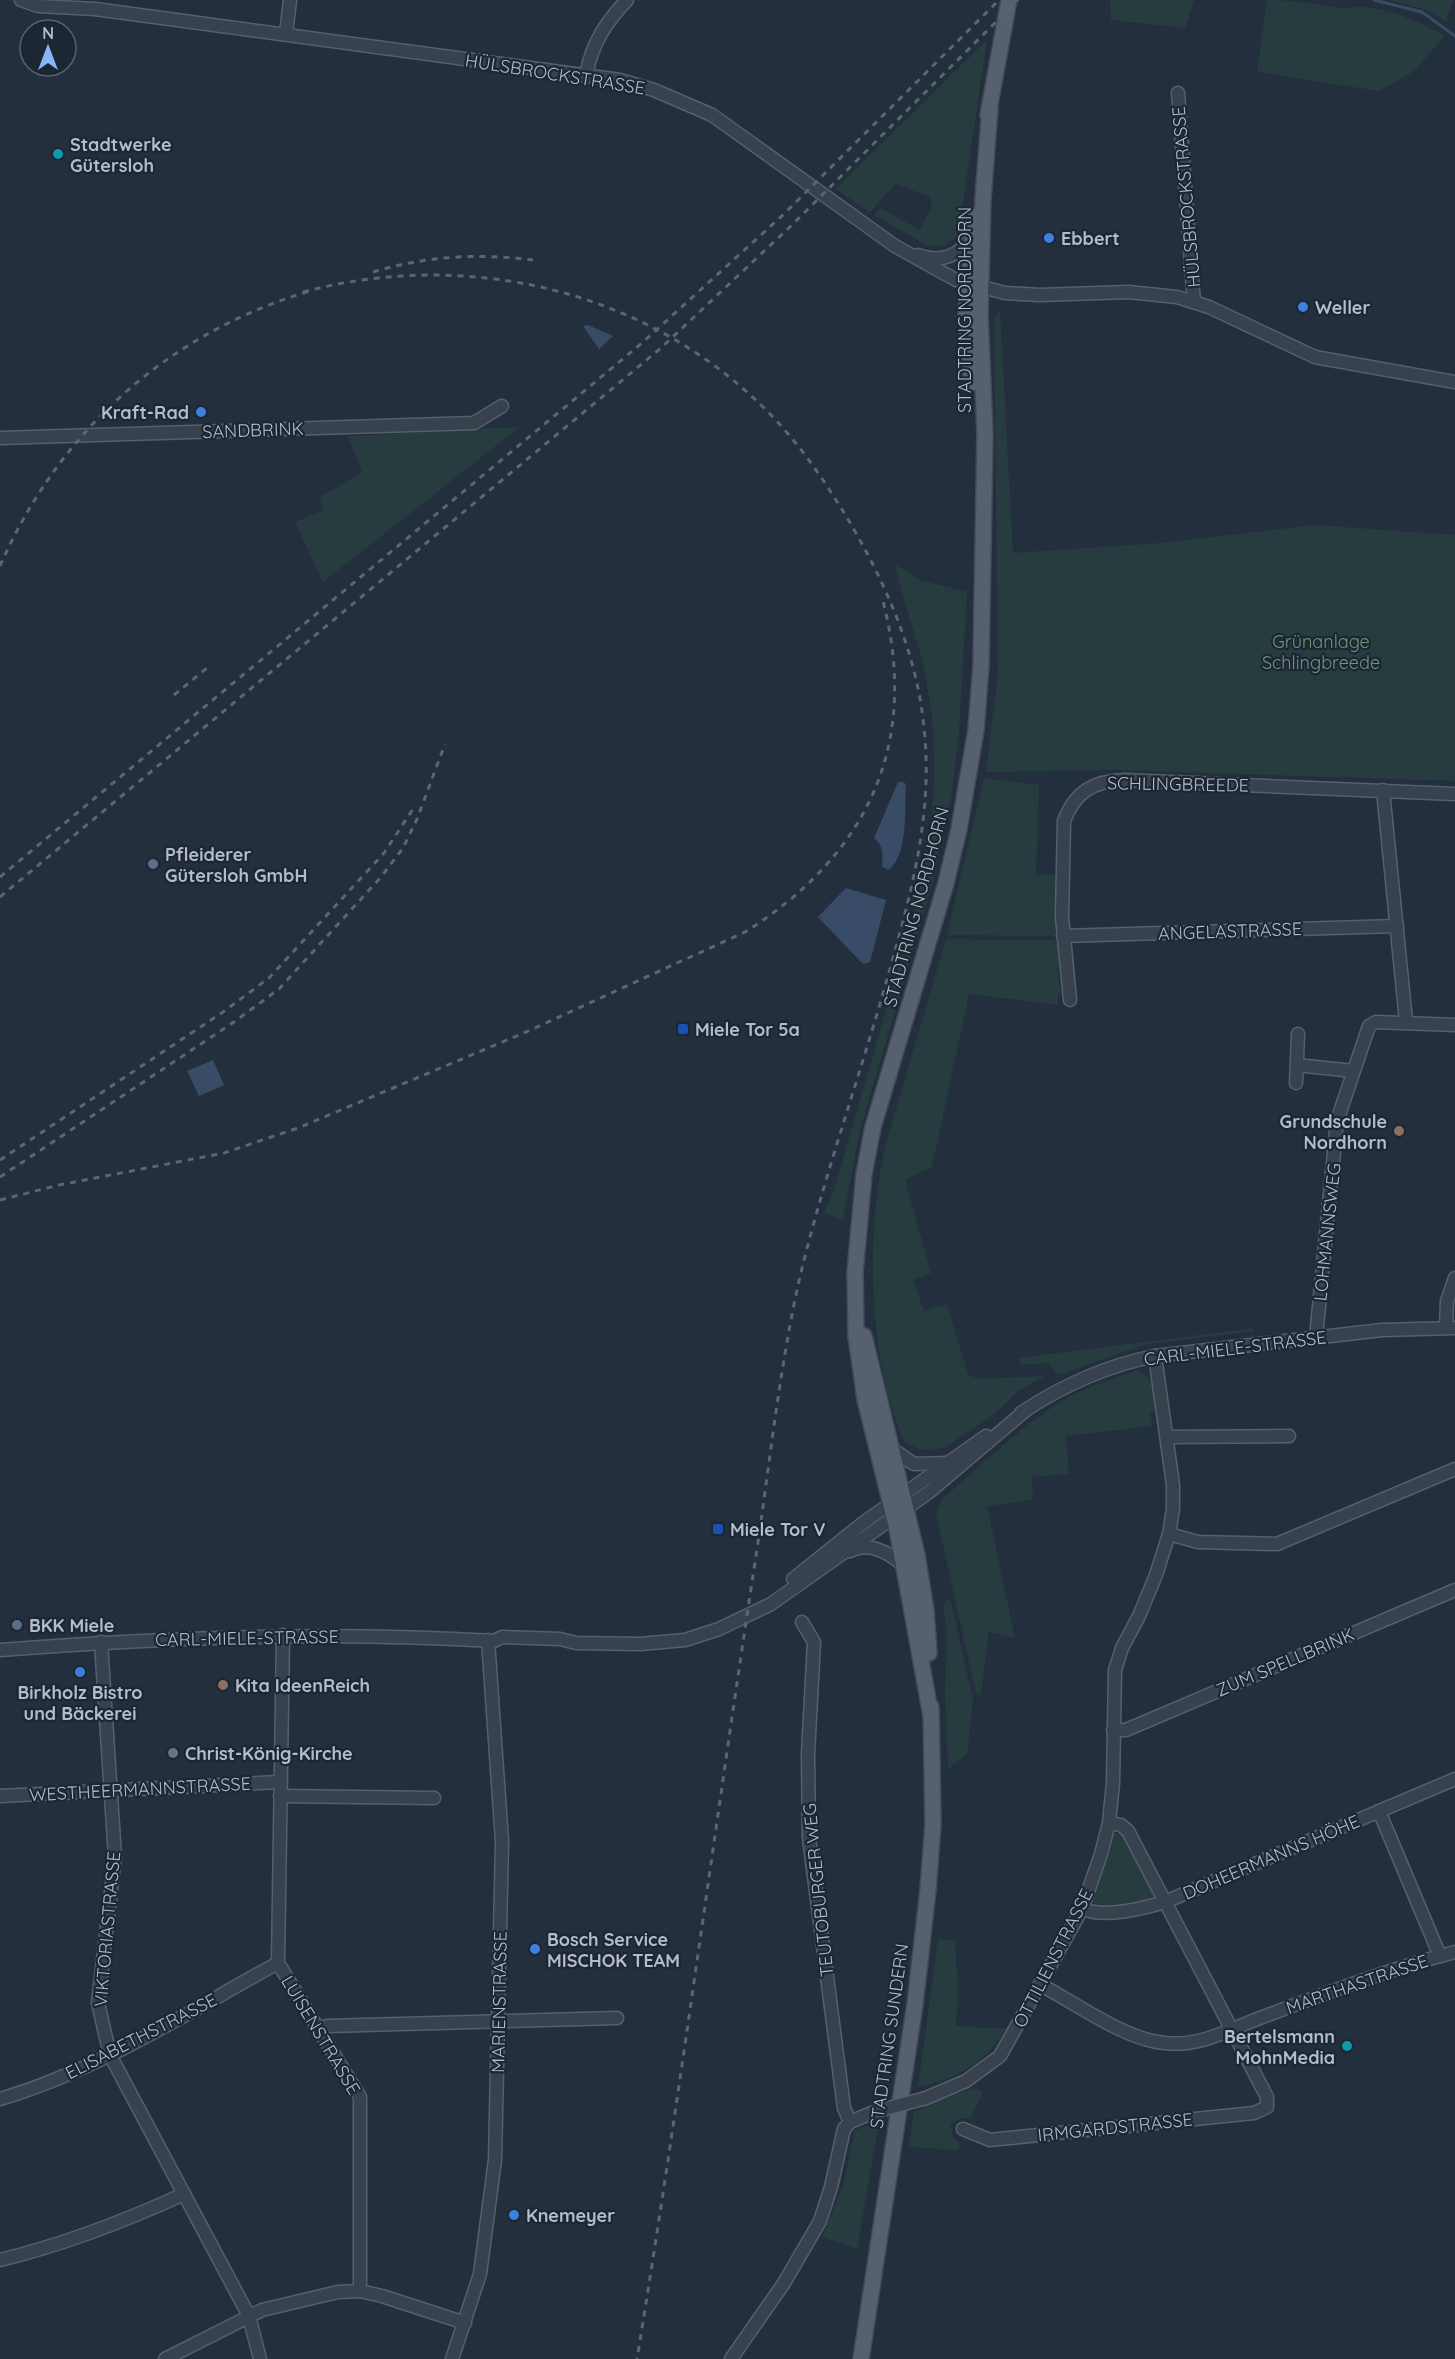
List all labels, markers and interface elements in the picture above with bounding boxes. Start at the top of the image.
north arrow [18,18,78,78]
text: N [42,23,54,43]
street label: HÜLSBROCKSTRASSE [463,48,647,100]
street label: HÜLSBROCKSTRASSE [1167,105,1205,289]
place label: Stadtwerke Gütersloh [70,133,172,177]
marker: Stadtwerke Gütersloh [51,147,65,161]
street label: STADTRING NORDHORN [953,207,976,413]
place label: Ebbert [1061,227,1120,250]
marker: Ebbert [1042,231,1056,245]
place label: Weller [1315,296,1370,319]
marker: Weller [1296,300,1310,314]
place label: Kraft-Rad [101,401,189,424]
marker: Kraft-Rad [194,405,208,419]
street label: SANDBRINK [202,417,304,443]
park label: Grünanlage Schlingbreede [1262,630,1380,674]
street label: SCHLINGBREEDE [1107,771,1249,797]
street label: STADTRING NORDHORN [878,804,954,1010]
place label: Pfleiderer Gütersloh GmbH [165,843,307,887]
marker: Pfleiderer Gütersloh GmbH [146,857,160,871]
street label: ANGELASTRASSE [1158,917,1302,945]
place label: Miele Tor 5a [695,1018,800,1041]
marker: Miele Tor 5a [676,1022,690,1036]
place label: Grundschule Nordhorn [1280,1110,1387,1154]
marker: Grundschule Nordhorn [1392,1124,1406,1138]
street label: LOHMANNSWEG [1308,1162,1346,1302]
street label: CARL-MIELE-STRASSE [1142,1325,1328,1371]
place label: Miele Tor V [730,1518,825,1541]
marker: Miele Tor V [711,1522,725,1536]
place label: BKK Miele [29,1614,114,1637]
marker: BKK Miele [10,1618,24,1632]
street label: ZUM SPELLBRINK [1212,1623,1358,1701]
street label: CARL-MIELE-STRASSE [155,1625,339,1651]
marker: Birkholz Bistro und Bäckerei [73,1665,87,1679]
place label: Kita IdeenReich [235,1674,370,1697]
marker: Kita IdeenReich [216,1678,230,1692]
place label: Birkholz Bistro und Bäckerei [17,1681,143,1725]
place label: Christ-König-Kirche [185,1742,353,1765]
marker: Christ-König-Kirche [166,1746,180,1760]
street label: WESTHEERMANNSTRASSE [29,1772,251,1806]
street label: TEUTOBURGER WEG [797,1802,839,1978]
street label: DOHEERMANNS HÖHE [1179,1809,1363,1905]
street label: VIKTORIASTRASSE [89,1850,125,2008]
street label: OTTILIENSTRASSE [1008,1885,1098,2031]
place label: Bosch Service MISCHOK TEAM [547,1928,680,1972]
street label: MARIENSTRASSE [486,1931,512,2073]
marker: Bosch Service MISCHOK TEAM [528,1942,542,1956]
street label: STADTRING SUNDERN [865,1942,913,2130]
street label: MARTHASTRASSE [1283,1949,1431,2019]
street label: LUISENSTRASSE [276,1971,366,2099]
street label: ELISABETHSTRASSE [61,1988,221,2084]
place label: Bertelsmann MohnMedia [1224,2025,1335,2069]
marker: Bertelsmann MohnMedia [1340,2039,1354,2053]
street label: IRMGARDSTRASSE [1036,2107,1194,2147]
place label: Knemeyer [526,2204,615,2227]
marker: Knemeyer [507,2208,521,2222]

